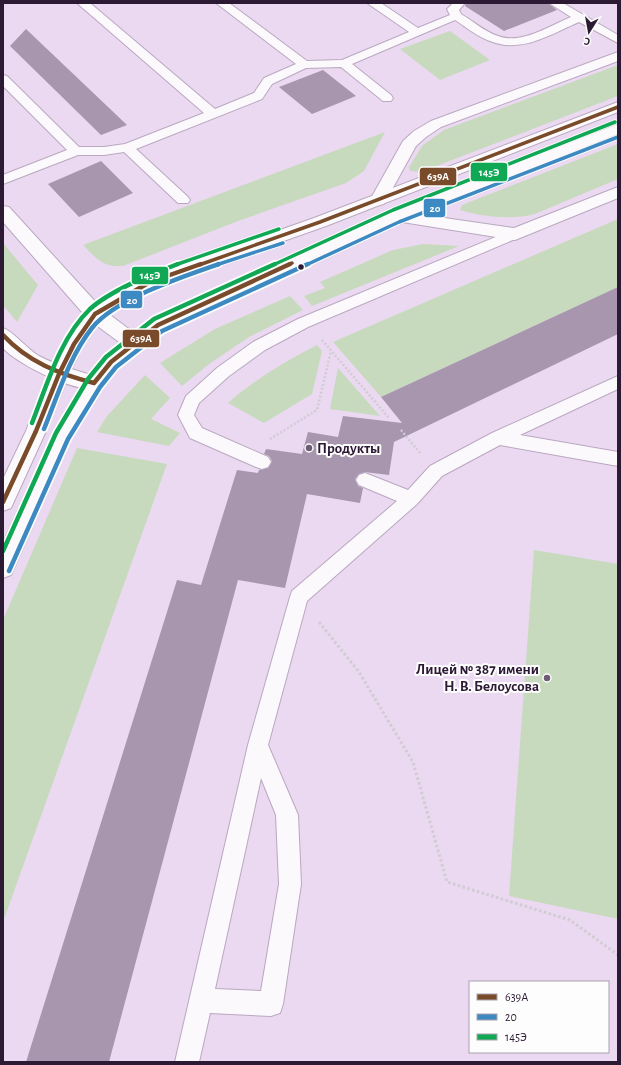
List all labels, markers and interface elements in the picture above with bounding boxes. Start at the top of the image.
north arrow [569,12,609,52]
text: С [583,35,591,47]
line badge: 145Э [470,162,508,182]
line badge: 639А [419,167,457,186]
text: 145Э [479,167,499,178]
text: 639А [427,171,449,182]
line badge: 20 [423,198,446,218]
text: 20 [430,203,441,214]
unlabelled marker [296,262,306,272]
line badge: 145Э [131,266,169,285]
text: 145Э [140,270,160,281]
line badge: 20 [120,290,143,309]
text: 20 [127,295,138,306]
line badge: 639А [122,329,160,348]
text: 639А [130,333,152,344]
place label: Продукты [317,441,380,456]
marker: Продукты [304,443,314,453]
place label: Лицей № 387 имени Н. В. Белоусова [416,662,539,694]
marker: Лицей № 387 имени Н. В. Белоусова [542,673,552,683]
legend [469,981,609,1053]
text: 639А [505,991,528,1003]
text: 20 [505,1011,517,1023]
text: 145Э [505,1031,527,1043]

